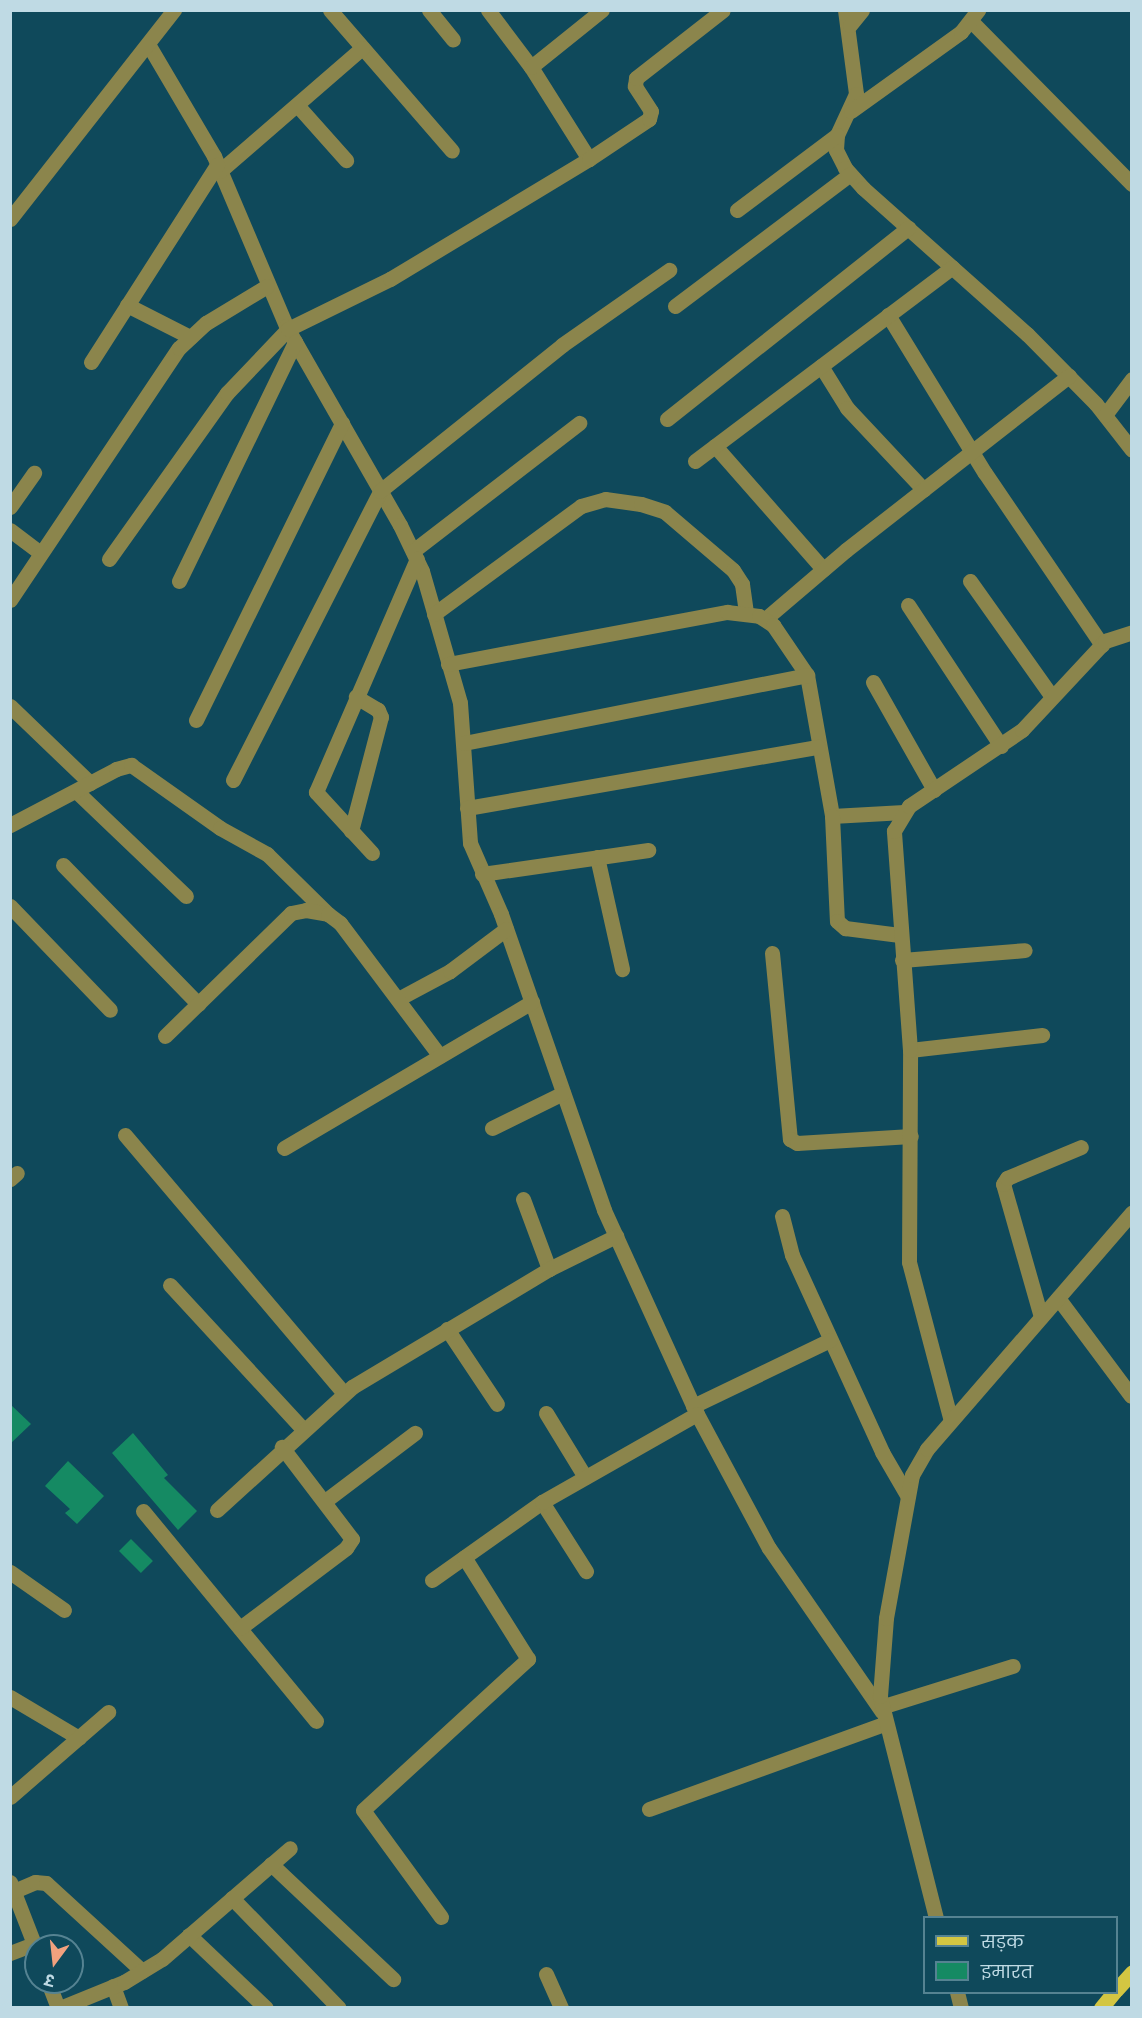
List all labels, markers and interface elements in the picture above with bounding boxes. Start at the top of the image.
legend [923,1916,1118,1994]
text: सड़क [981,1929,1024,1954]
north arrow [24,1934,84,1994]
text: इमारत [981,1959,1033,1984]
text: उ [42,1968,57,1992]

